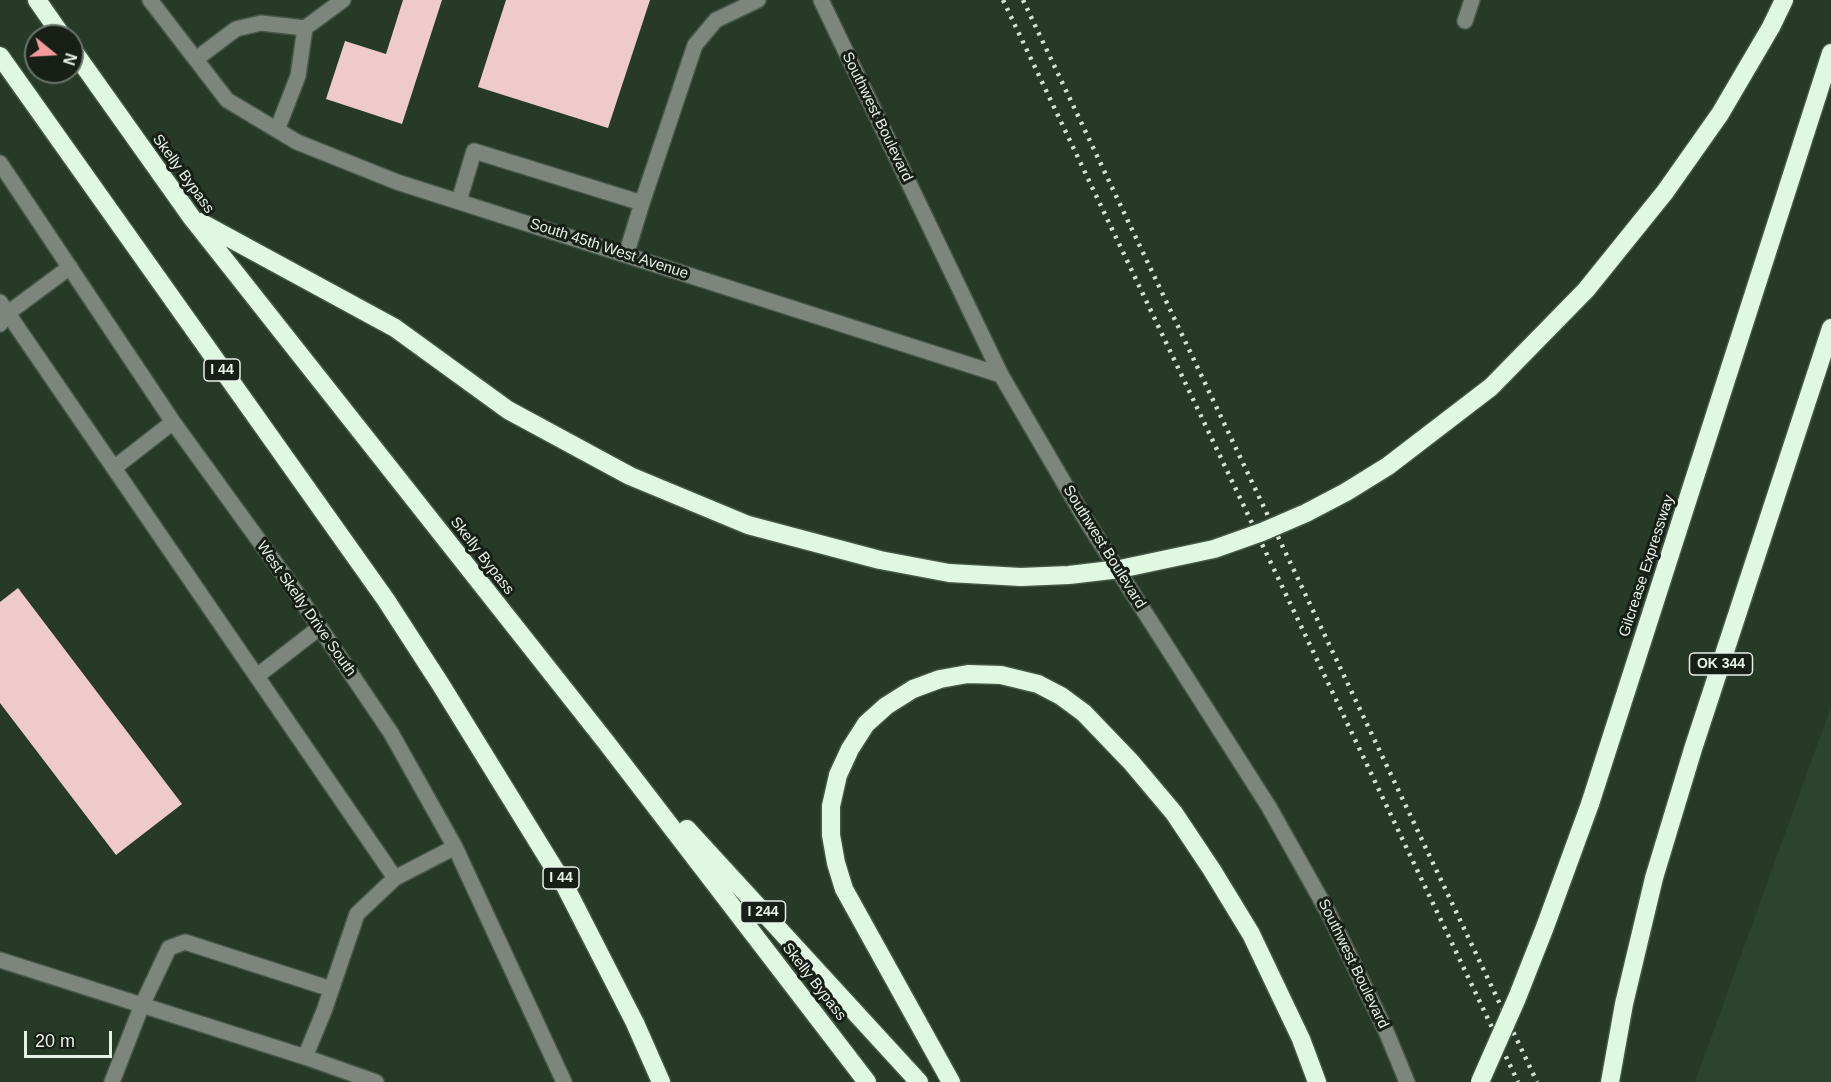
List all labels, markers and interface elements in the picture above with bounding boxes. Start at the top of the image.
north arrow [24,24,84,84]
street label: Southwest Boulevard [838,49,916,185]
text: N [60,51,80,67]
street label: Skelly Bypass [148,131,218,217]
street label: South 45th West Avenue [528,215,690,283]
road number: I 44 [204,359,240,381]
street label: Southwest Boulevard [1059,482,1149,612]
street label: Gilcrease Expressway [1616,493,1678,639]
street label: Skelly Bypass [446,514,518,598]
street label: West Skelly Drive South [253,538,359,680]
road number: OK 344 [1690,653,1752,675]
road number: I 44 [543,867,579,889]
street label: Southwest Boulevard [1314,896,1392,1032]
road number: I 244 [740,901,786,923]
street label: Skelly Bypass [778,940,850,1024]
scale bar [27,1019,116,1057]
text: 20 m [35,1031,75,1051]

